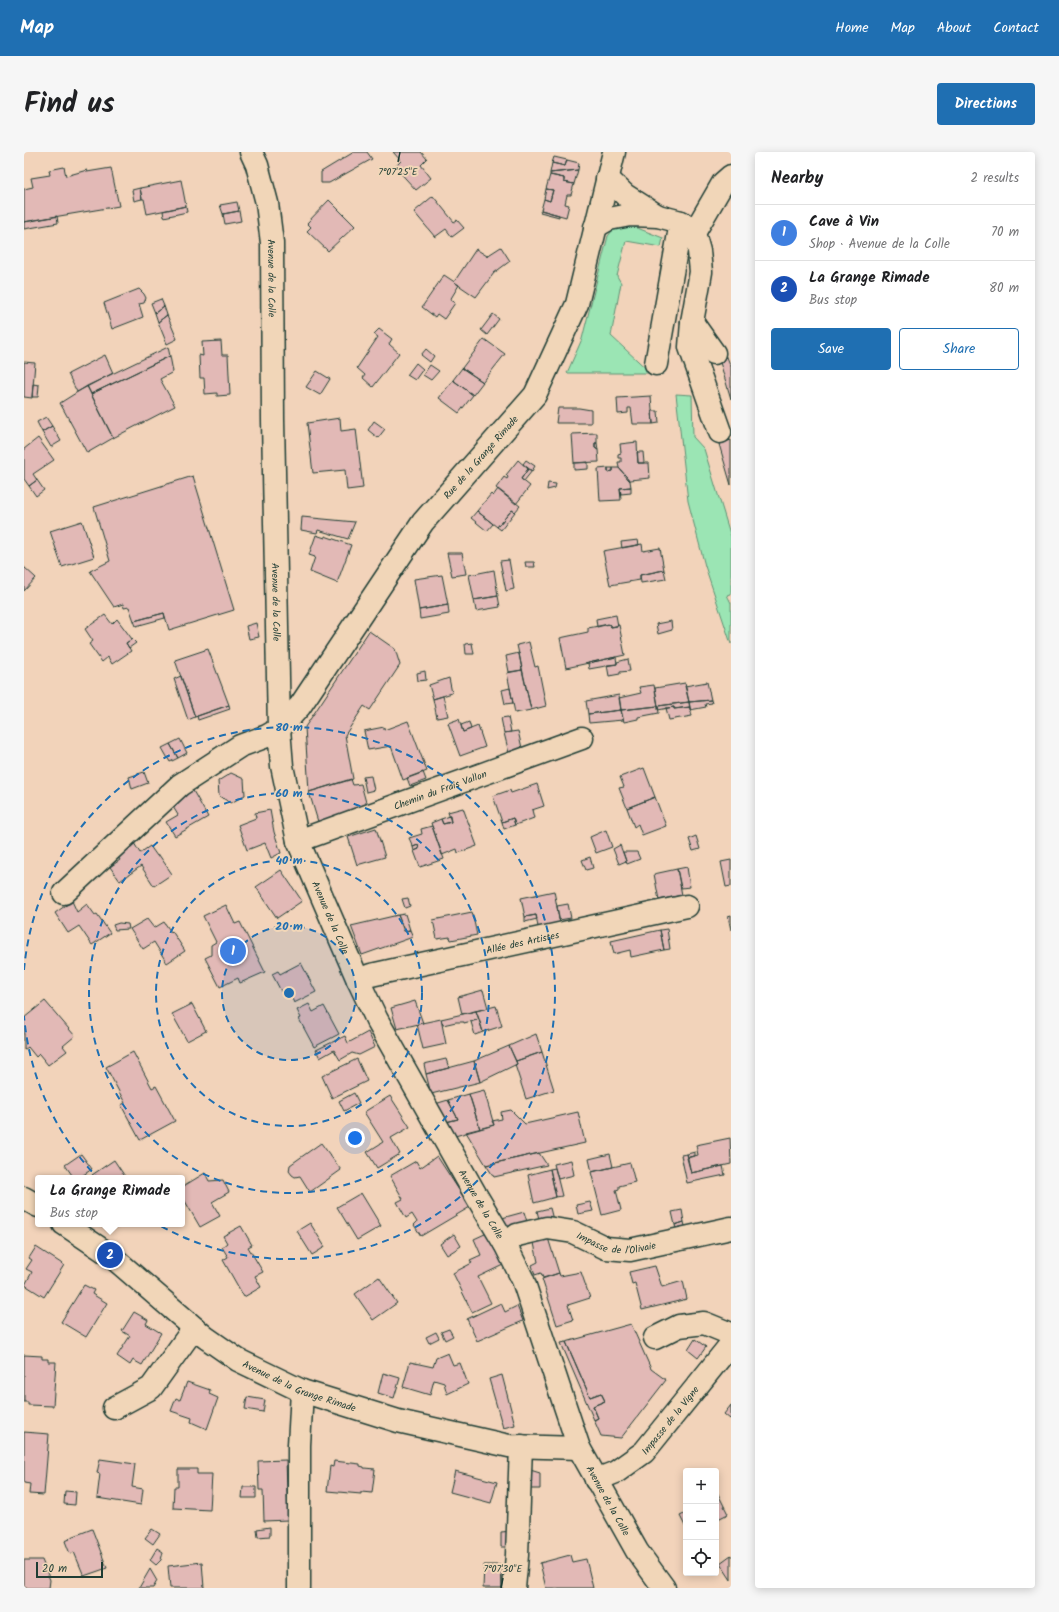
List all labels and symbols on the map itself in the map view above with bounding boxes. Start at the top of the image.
text: 7°07'25"E [378,164,419,180]
street label: Avenue de la Colle [263,238,279,318]
street label: Rue de la Grange Rimade [440,412,523,503]
street label: Avenue de la Colle [267,563,284,642]
text: 80 m [275,718,303,737]
street label: Chemin du Frais Vallon [391,766,489,815]
text: 60 m [275,784,303,803]
text: 40 m [275,851,303,870]
street label: Avenue de la Colle [307,879,353,957]
text: 20 m [275,917,303,936]
street label: Allée des Artistes [485,927,561,959]
pin: 1 [220,936,246,966]
centre of rings [282,986,296,1000]
your location [345,1128,365,1148]
street label: Avenue de la Colle [454,1167,507,1243]
street label: Impasse de l'Olivaie [574,1228,658,1259]
pin: 2 [97,1240,123,1270]
street label: Avenue de la Grange Rimade [240,1356,358,1417]
street label: Impasse de la Vigne [638,1382,704,1459]
street label: Avenue de la Colle [582,1463,634,1539]
scale bar [36,1560,103,1579]
text: 7°07'30"E [484,1561,524,1577]

